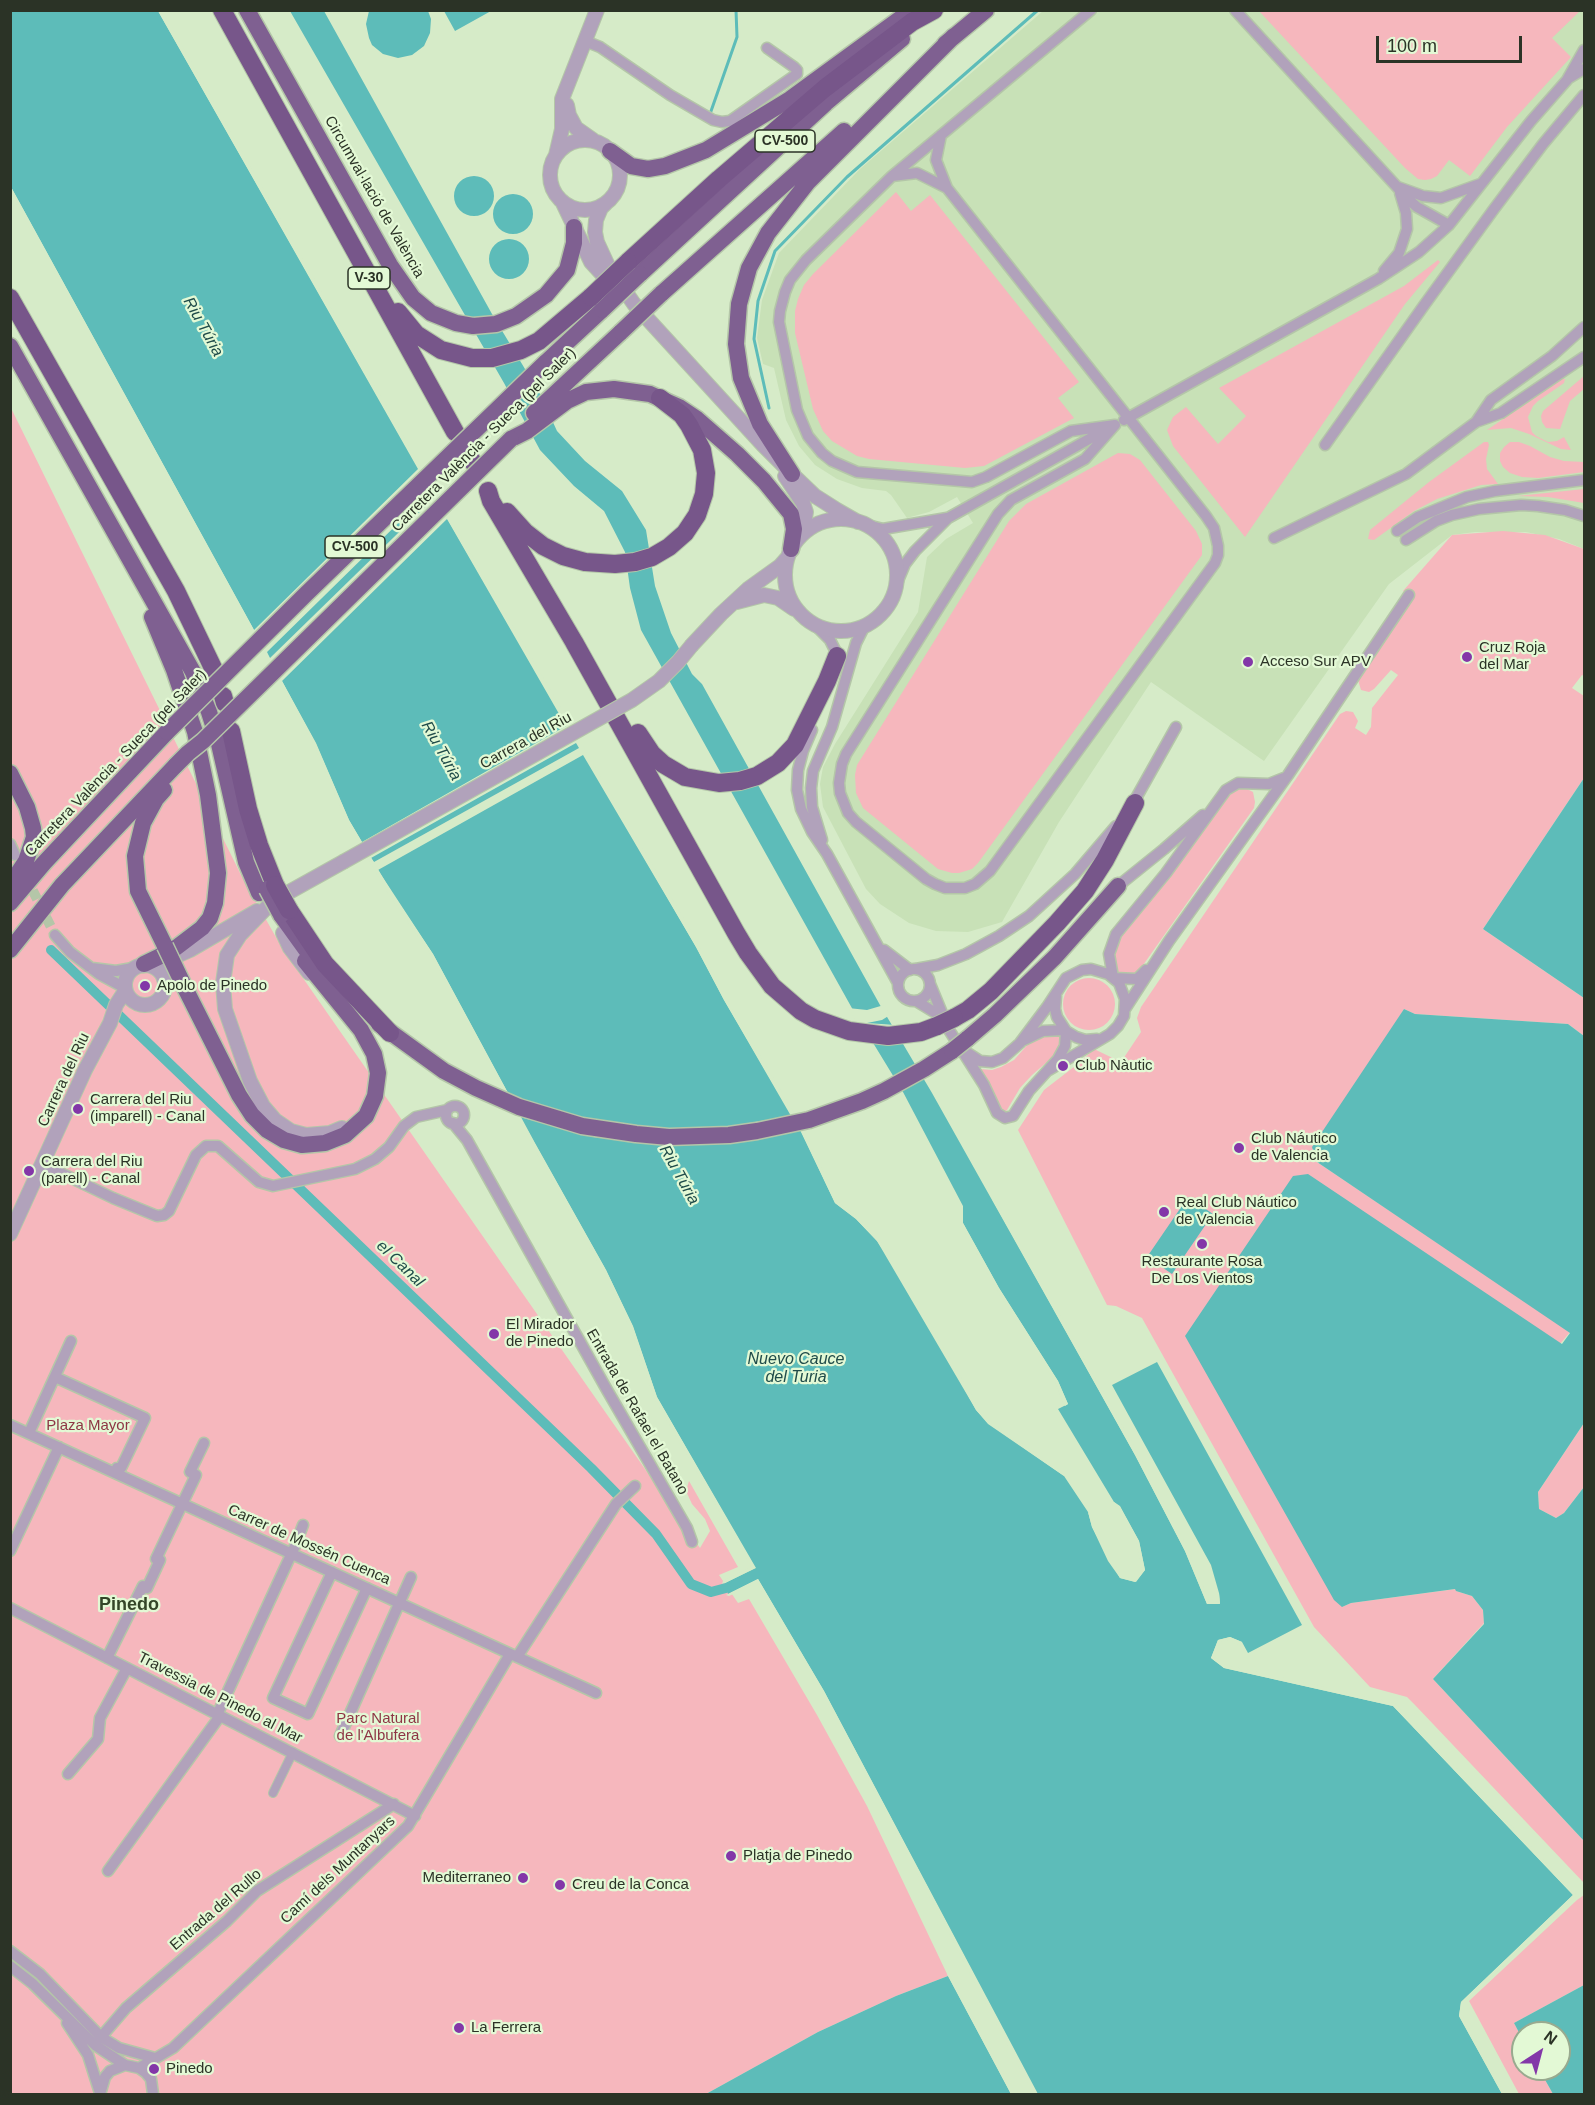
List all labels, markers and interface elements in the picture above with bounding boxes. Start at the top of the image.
scale bar [1379,24,1524,62]
text: 100 m [1387,36,1437,56]
street label: Circumval·lació de València [320,113,428,281]
road number: CV-500 [755,130,815,152]
road number: V-30 [348,267,390,289]
water label: Riu Túria [179,294,227,360]
street label: Carretera València - Sueca (pel Saler) [388,344,580,536]
road number: CV-500 [325,536,385,558]
place label: Cruz Roja del Mar [1479,639,1546,674]
marker: Cruz Roja del Mar [1460,650,1474,664]
place label: Acceso Sur APV [1260,653,1371,671]
marker: Acceso Sur APV [1241,655,1255,669]
street label: Carretera València - Sueca (pel Saler) [22,666,210,860]
street label: Carrera del Riu [477,708,575,774]
water label: Riu Túria [417,718,465,784]
place label: Apolo de Pinedo [157,977,267,995]
marker: Apolo de Pinedo [138,979,152,993]
street label: Carrera del Riu [34,1030,94,1130]
place label: Club Nàutic [1075,1057,1153,1075]
marker: Club Nàutic [1056,1059,1070,1073]
place label: Carrera del Riu (imparell) - Canal [90,1091,205,1126]
marker: Carrera del Riu (imparell) - Canal [71,1102,85,1116]
place label: Club Náutico de Valencia [1251,1130,1337,1165]
marker: Club Náutico de Valencia [1232,1141,1246,1155]
water label: Riu Túria [655,1142,703,1208]
place label: Carrera del Riu (parell) - Canal [41,1153,143,1188]
marker: Carrera del Riu (parell) - Canal [22,1164,36,1178]
place label: Real Club Náutico de Valencia [1176,1194,1297,1229]
marker: Real Club Náutico de Valencia [1157,1205,1171,1219]
water label: el Canal [372,1237,428,1291]
marker: Restaurante Rosa De Los Vientos [1195,1237,1209,1251]
place label: Restaurante Rosa De Los Vientos [1142,1253,1262,1288]
place label: El Mirador de Pinedo [506,1316,574,1351]
street label: Entrada de Rafael el Batano [582,1326,692,1498]
marker: El Mirador de Pinedo [487,1327,501,1341]
water label: Nuevo Cauce del Turia [748,1350,844,1388]
park label: Plaza Mayor [46,1417,130,1435]
street label: Carrer de Mossén Cuenca [225,1501,393,1589]
district label: Pinedo [99,1594,159,1616]
street label: Travessia de Pinedo al Mar [135,1649,305,1747]
park label: Parc Natural de l'Albufera [336,1710,420,1745]
street label: Camí dels Muntanyars [277,1812,399,1928]
place label: Platja de Pinedo [743,1847,852,1865]
marker: Platja de Pinedo [724,1849,738,1863]
street label: Entrada del Rullo [167,1865,265,1955]
place label: Mediterraneo [423,1869,511,1887]
marker: Mediterraneo [516,1871,530,1885]
place label: Creu de la Conca [572,1876,689,1894]
marker: Creu de la Conca [553,1878,567,1892]
place label: La Ferrera [471,2019,541,2037]
marker: La Ferrera [452,2021,466,2035]
north arrow [1511,2021,1571,2081]
text: N [1541,2027,1560,2048]
place label: Pinedo [166,2060,213,2078]
marker: Pinedo [147,2062,161,2076]

